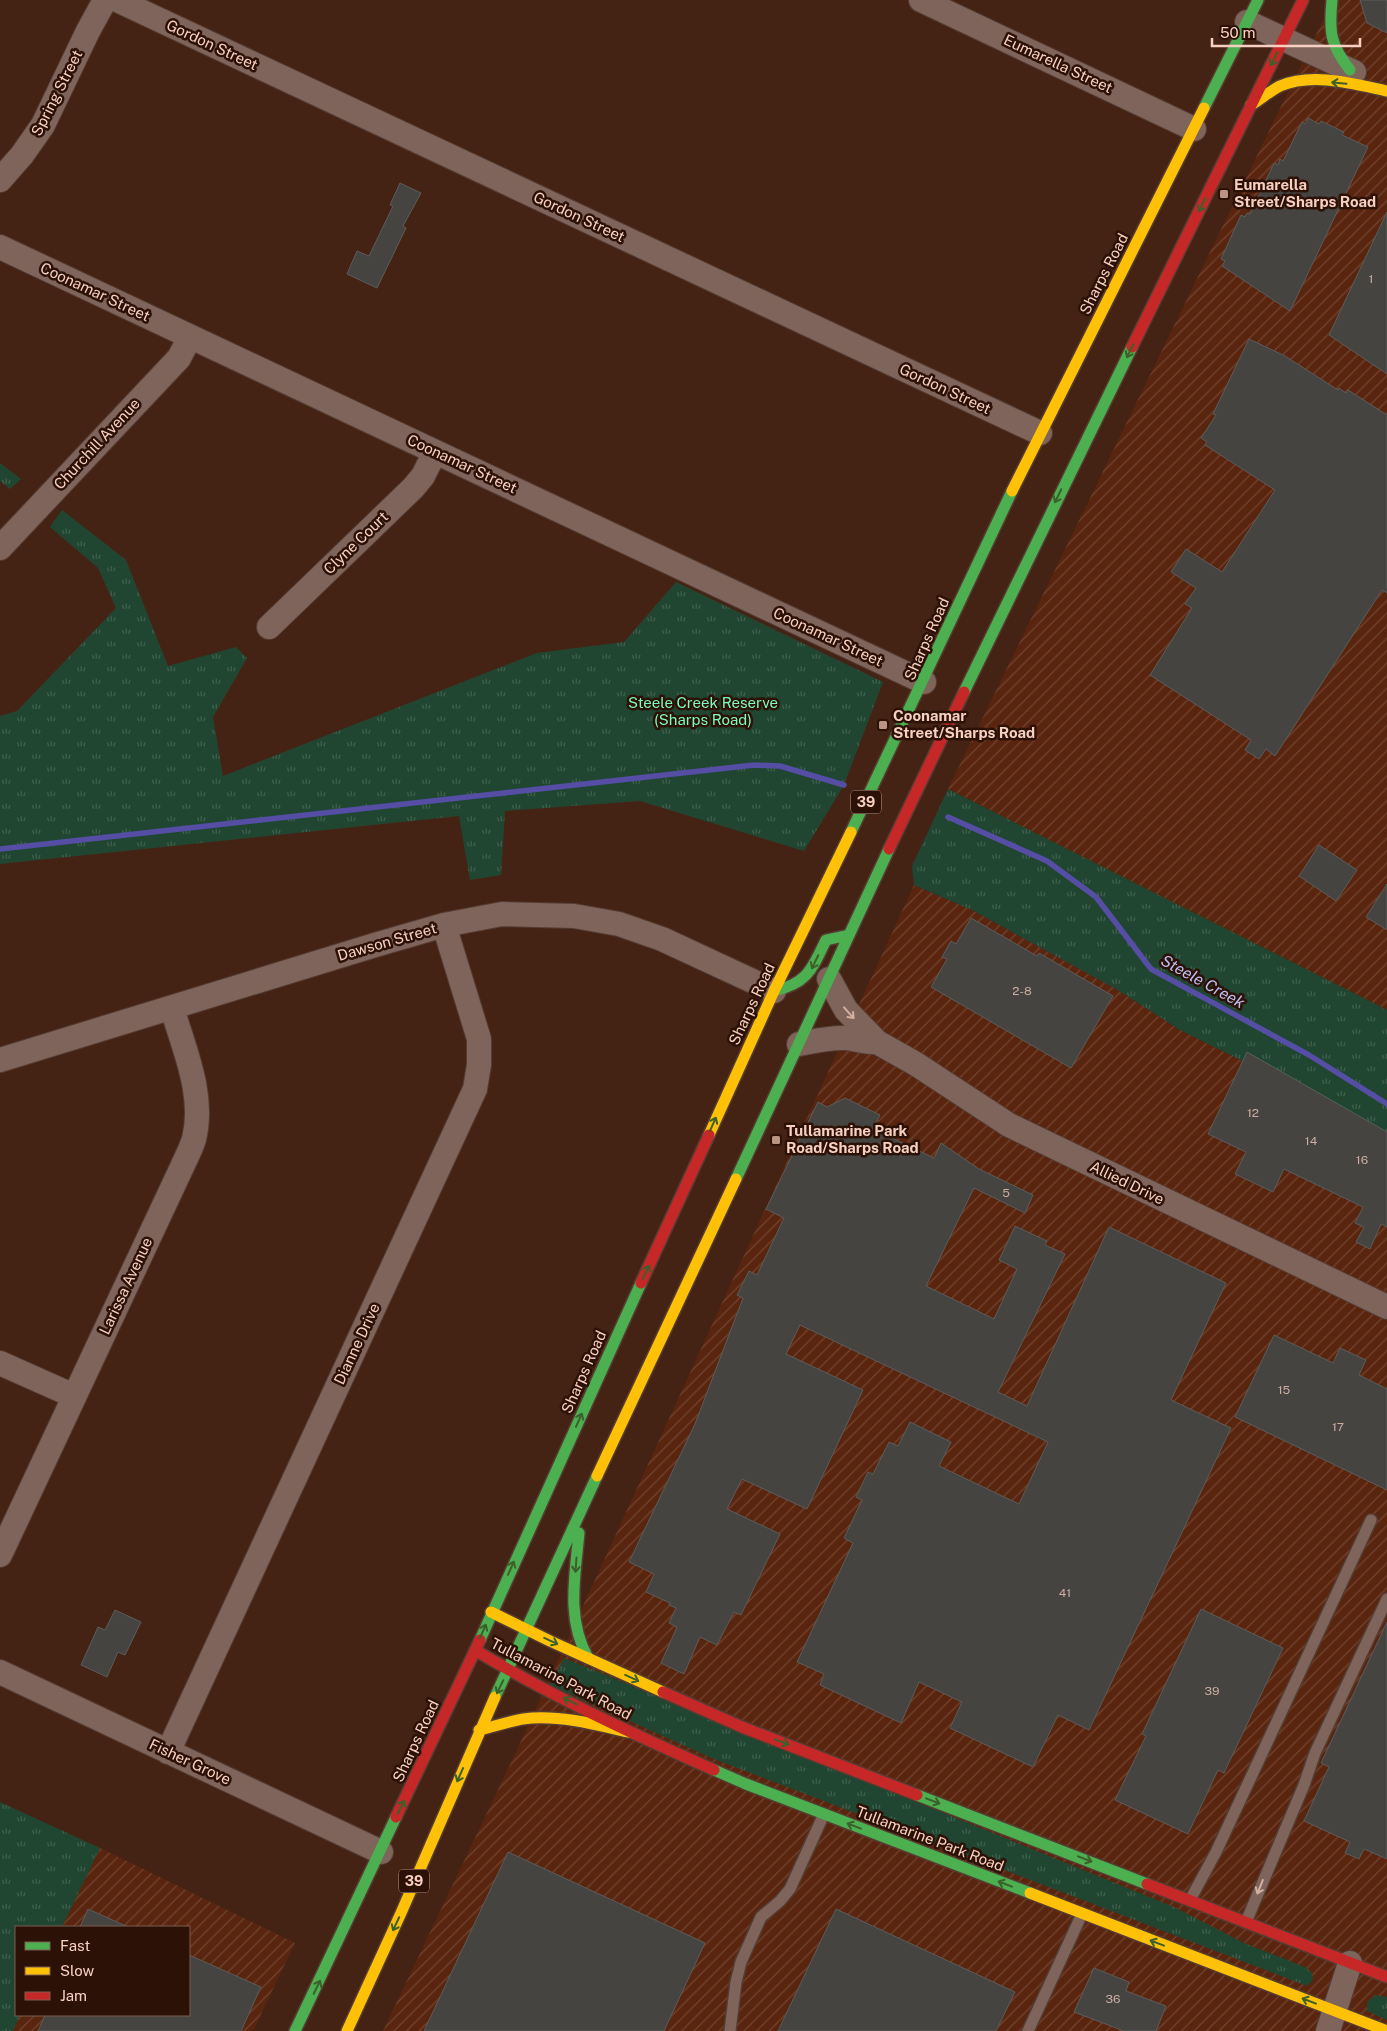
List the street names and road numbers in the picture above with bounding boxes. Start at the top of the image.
street label: Gordon Street [164,16,261,73]
street label: Eumarella Street [1001,31,1115,96]
street label: Spring Street [28,47,86,139]
street label: Gordon Street [531,188,628,245]
street label: Sharps Road [1076,231,1131,317]
street label: Coonamar Street [38,259,153,324]
street label: Gordon Street [897,360,994,417]
street label: Churchill Avenue [50,395,143,493]
street label: Coonamar Street [405,431,520,496]
street label: Clyne Court [320,508,391,577]
street label: Sharps Road [901,595,952,683]
street label: Coonamar Street [771,604,886,669]
road number: 39 [851,790,881,814]
street label: Dawson Street [335,919,438,964]
street label: Sharps Road [725,960,778,1047]
street label: Allied Drive [1087,1157,1167,1208]
street label: Larissa Avenue [96,1235,155,1337]
street label: Dianne Drive [330,1300,383,1387]
street label: Sharps Road [558,1328,609,1416]
street label: Tullamarine Park Road [488,1634,634,1723]
street label: Sharps Road [389,1697,442,1784]
street label: Fisher Grove [147,1735,234,1788]
street label: Tullamarine Park Road [854,1803,1006,1875]
road number: 39 [399,1870,429,1892]

